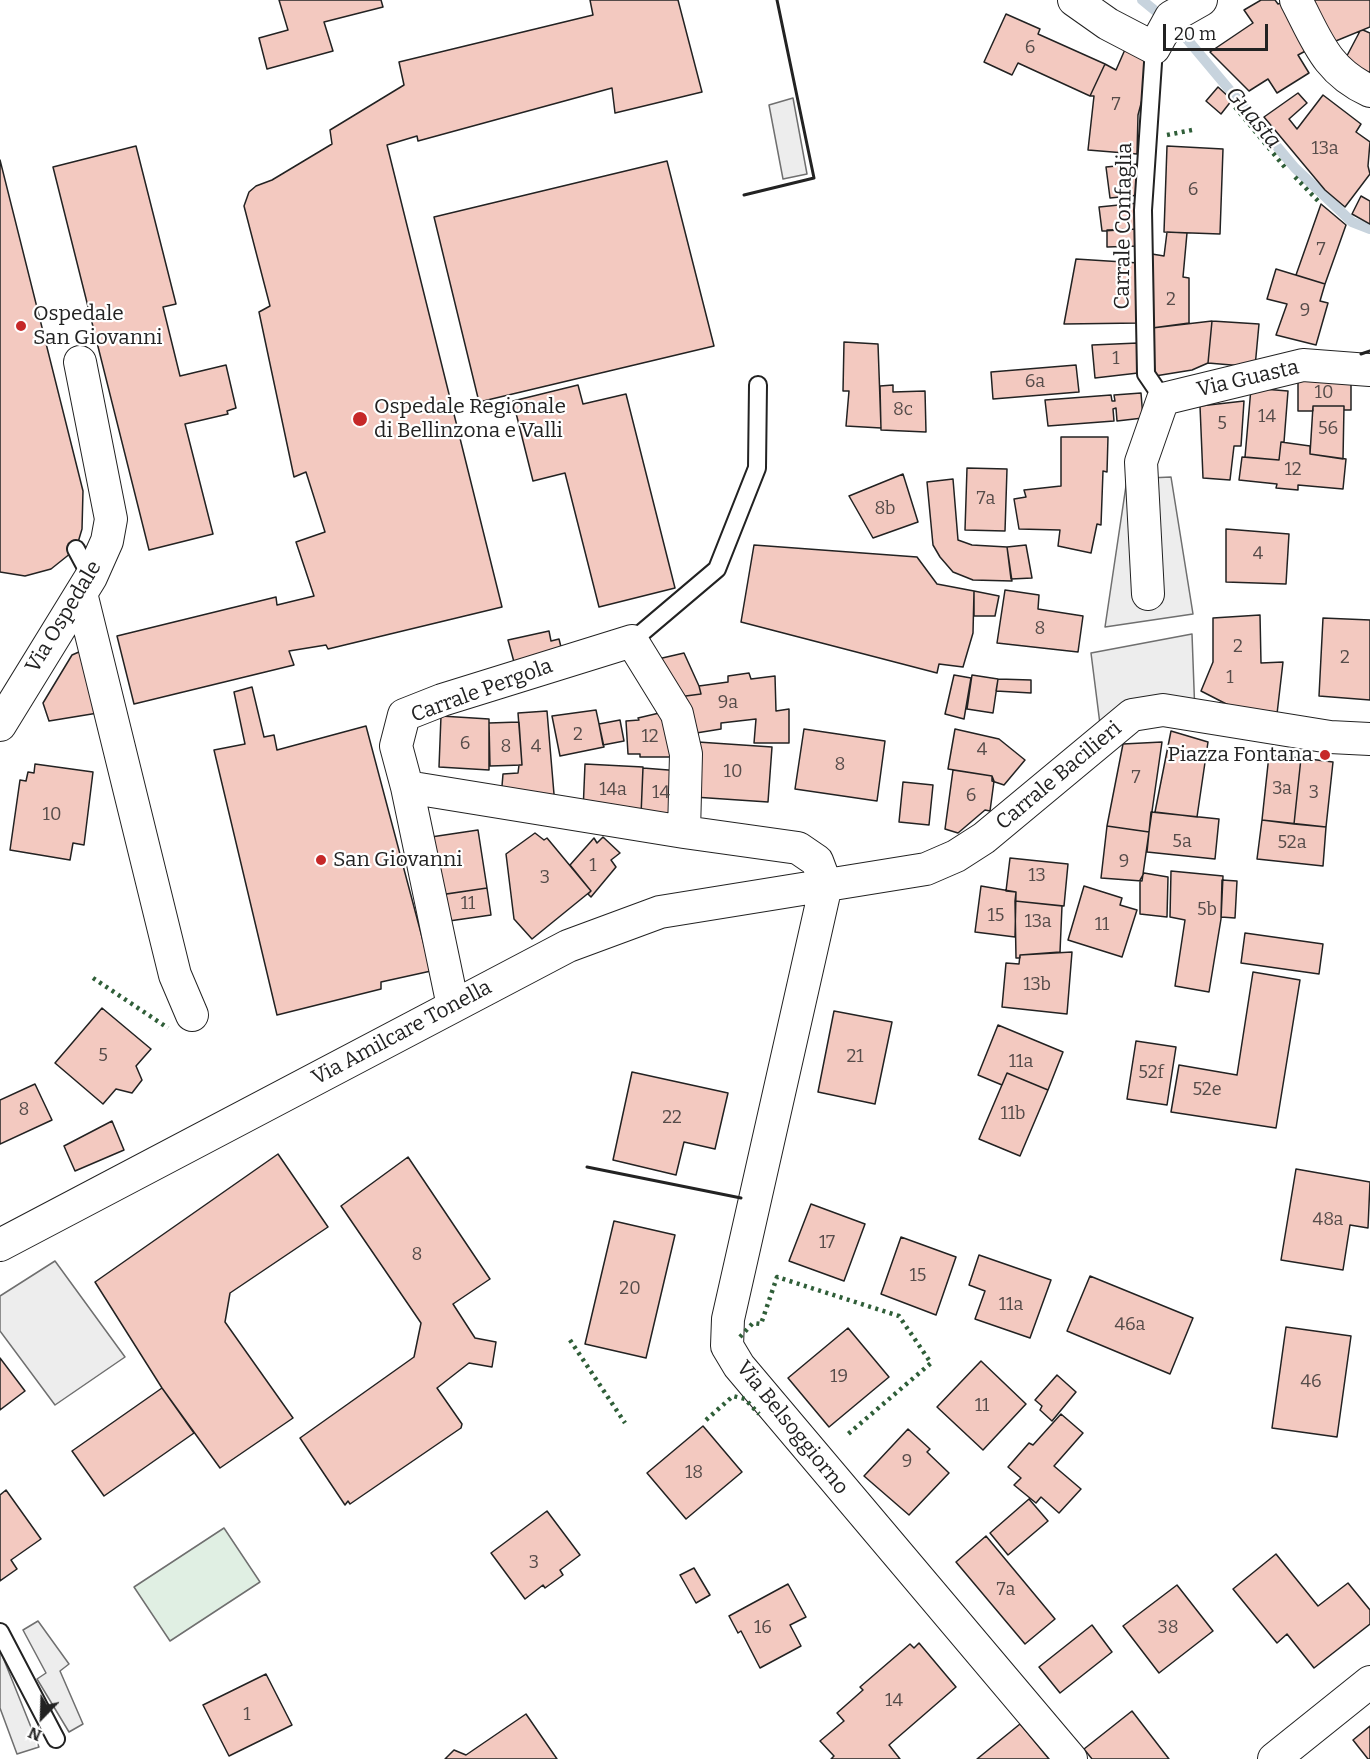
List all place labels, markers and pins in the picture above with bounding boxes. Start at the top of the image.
place label: Ospedale San Giovanni [33,301,162,351]
marker: Ospedale San Giovanni [14,319,28,333]
place label: Ospedale Regionale di Bellinzona e Valli [374,394,566,444]
marker: Ospedale Regionale di Bellinzona e Valli [351,410,369,428]
place label: Piazza Fontana [1167,742,1313,768]
marker: Piazza Fontana [1318,748,1332,762]
place label: San Giovanni [333,847,462,873]
marker: San Giovanni [314,853,328,867]

